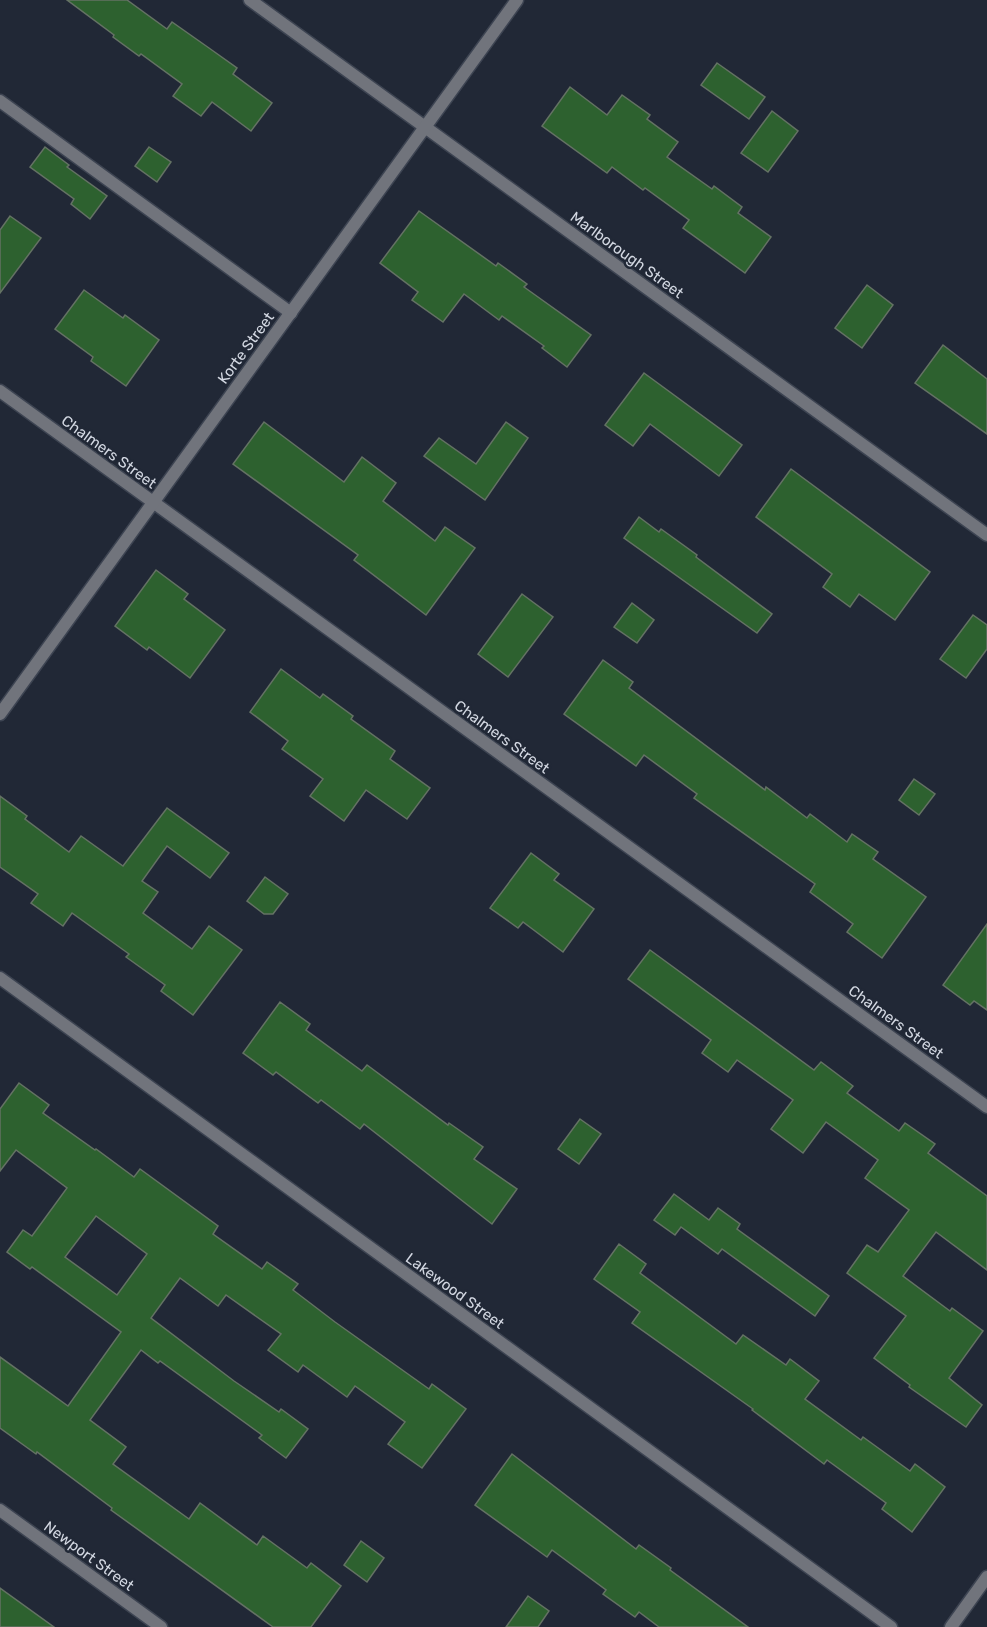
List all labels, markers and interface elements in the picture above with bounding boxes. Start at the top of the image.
street label: Marlborough Street [567,208,687,302]
street label: Korte Street [214,309,278,387]
street label: Chalmers Street [58,411,160,493]
street label: Chalmers Street [451,696,553,778]
street label: Chalmers Street [845,981,947,1063]
street label: Lakewood Street [402,1249,508,1333]
street label: Newport Street [41,1517,138,1595]

